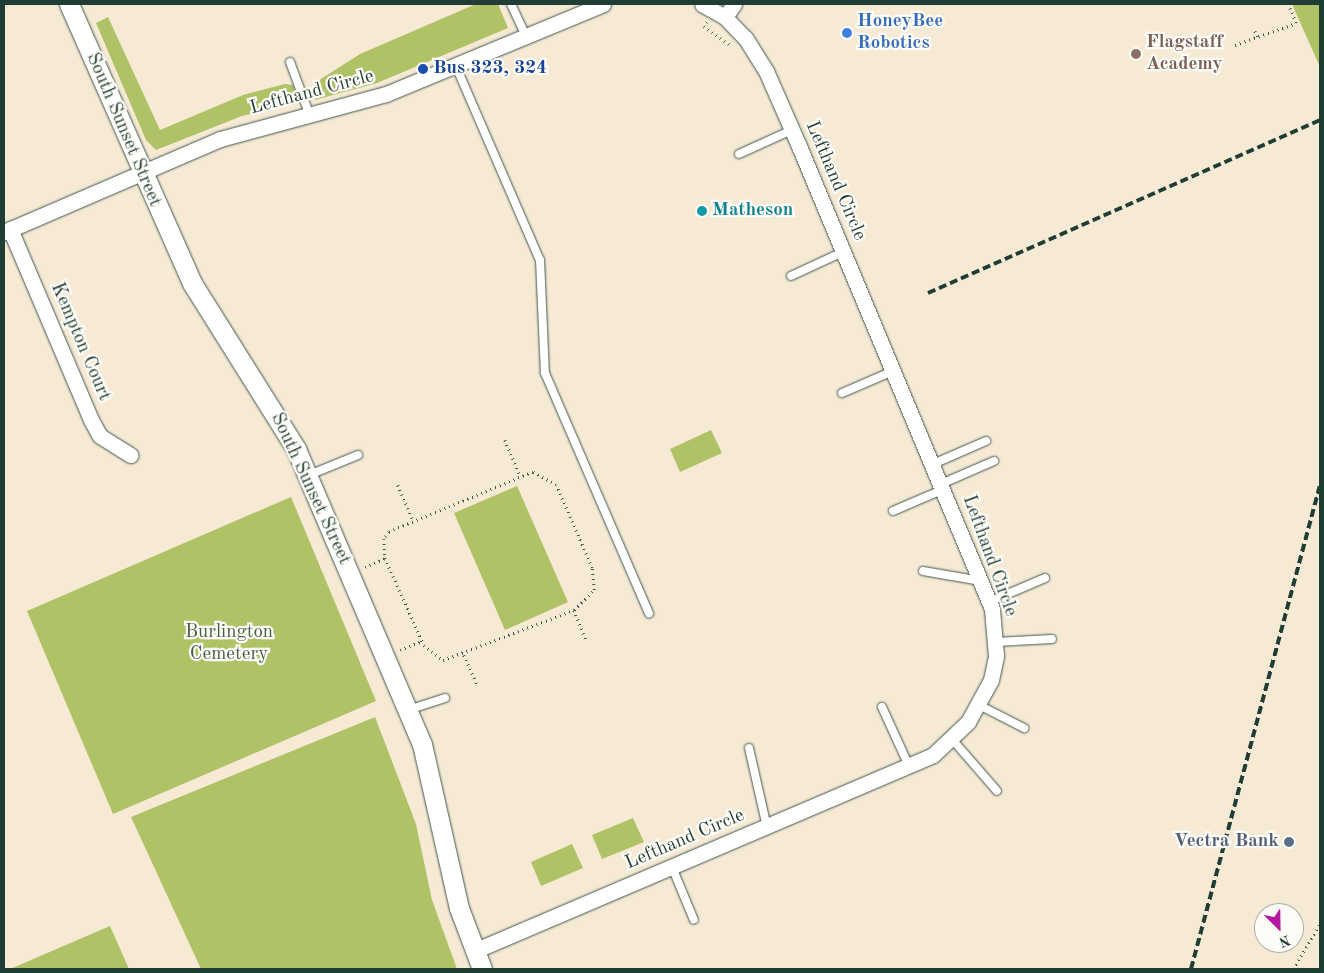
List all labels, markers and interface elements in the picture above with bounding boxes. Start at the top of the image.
place label: HoneyBee Robotics [857,11,943,55]
marker: HoneyBee Robotics [841,27,853,39]
place label: Flagstaff Academy [1146,32,1223,76]
marker: Flagstaff Academy [1130,48,1142,60]
street label: South Sunset Street [80,50,166,210]
place label: Bus 323, 324 [433,58,547,80]
marker: Bus 323, 324 [417,63,429,75]
street label: Lefthand Circle [248,65,376,121]
street label: Lefthand Circle [800,118,870,244]
place label: Matheson [712,200,793,222]
marker: Matheson [696,205,708,217]
street label: Kempton Court [45,279,115,405]
street label: South Sunset Street [265,409,355,569]
street label: Lefthand Circle [956,492,1022,620]
park label: Burlington Cemetery [185,622,273,666]
street label: Lefthand Circle [622,805,748,875]
place label: Vectra Bank [1174,831,1279,853]
marker: Vectra Bank [1283,836,1295,848]
north arrow [1254,903,1304,953]
text: N [1277,932,1292,949]

